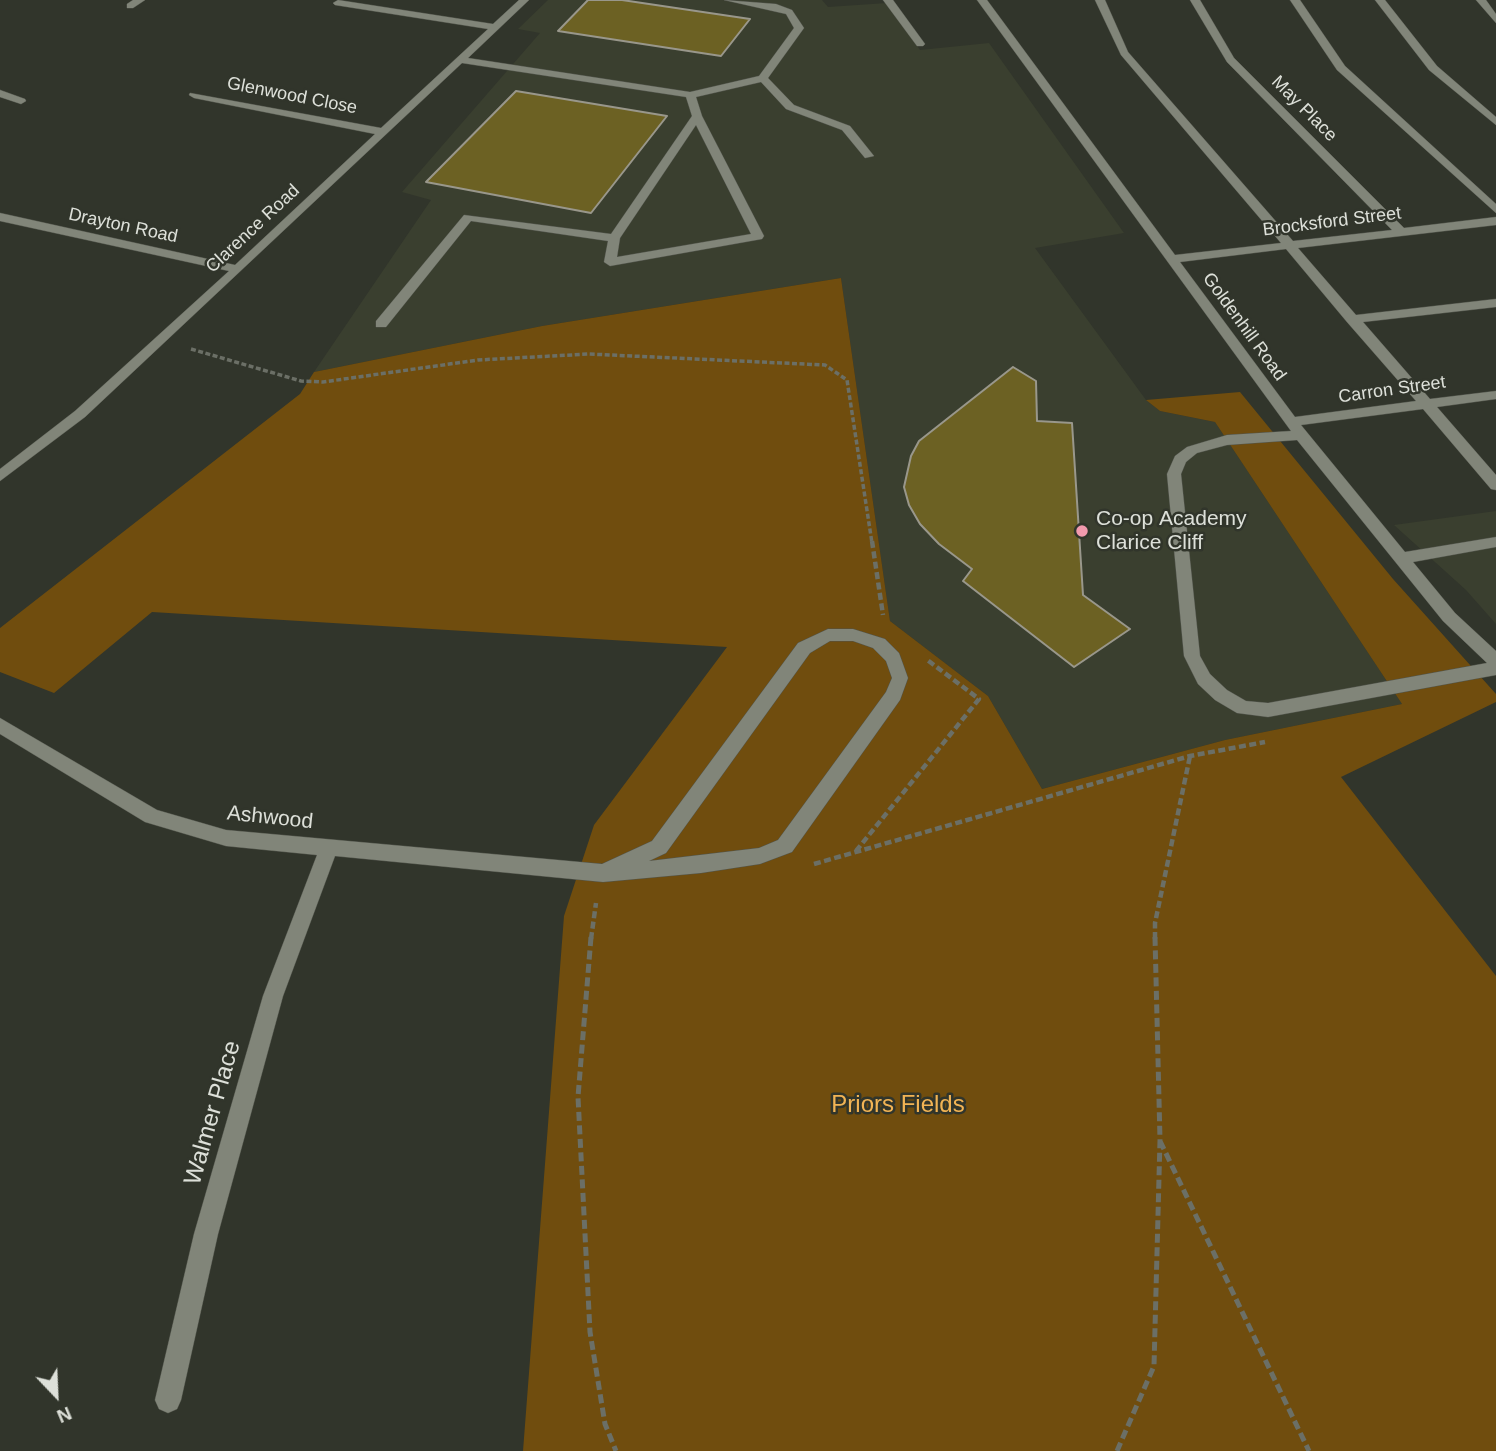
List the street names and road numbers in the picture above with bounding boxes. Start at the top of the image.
street label: May Place [1267,72,1341,146]
street label: Glenwood Close [225,73,359,119]
street label: Clarence Road [202,180,304,278]
street label: Brocksford Street [1262,203,1402,241]
street label: Drayton Road [66,204,180,248]
street label: Goldenhill Road [1198,269,1290,385]
street label: Carron Street [1337,372,1447,408]
street label: Ashwood [226,801,314,835]
street label: Walmer Place [179,1038,247,1188]

